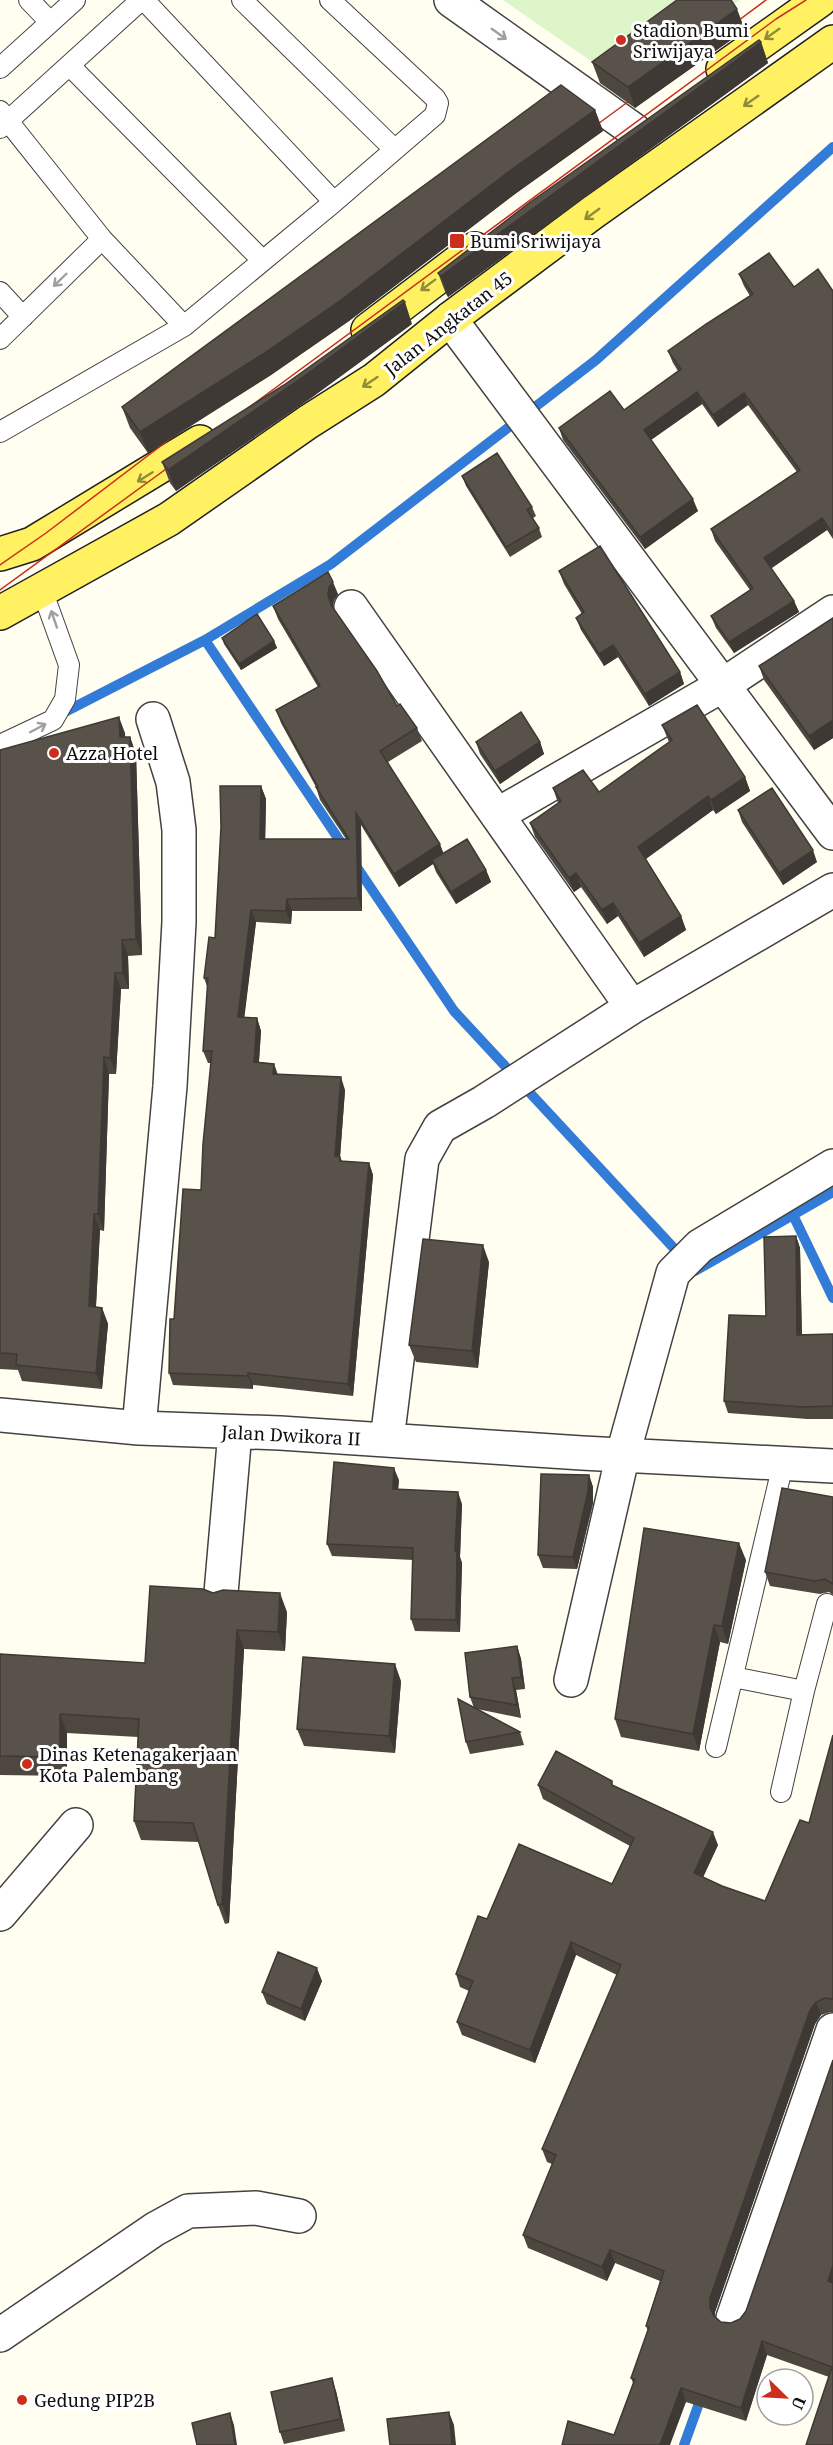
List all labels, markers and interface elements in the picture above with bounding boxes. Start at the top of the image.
place label: Stadion Bumi Sriwijaya [633,18,749,63]
one-way arrow [490,28,506,40]
one-way arrow [765,28,781,40]
marker: Stadion Bumi Sriwijaya [614,33,628,47]
one-way arrow [744,95,760,107]
one-way arrow [585,208,601,220]
place label: Bumi Sriwijaya [470,229,601,253]
marker: Bumi Sriwijaya [448,232,466,250]
street label: Jalan Angkatan 45 [378,265,517,381]
one-way arrow [52,273,67,288]
one-way arrow [420,278,436,291]
one-way arrow [362,376,378,388]
one-way arrow [137,471,154,483]
one-way arrow [47,610,58,629]
one-way arrow [29,722,46,734]
place label: Azza Hotel [66,741,159,765]
marker: Azza Hotel [47,746,61,760]
street label: Jalan Dwikora II [220,1419,361,1451]
place label: Dinas Ketenagakerjaan Kota Palembang [39,1742,238,1787]
marker: Dinas Ketenagakerjaan Kota Palembang [20,1757,34,1771]
north arrow [755,2367,815,2427]
place label: Gedung PIP2B [34,2388,155,2412]
marker: Gedung PIP2B [15,2393,29,2407]
text: U [786,2393,811,2413]

